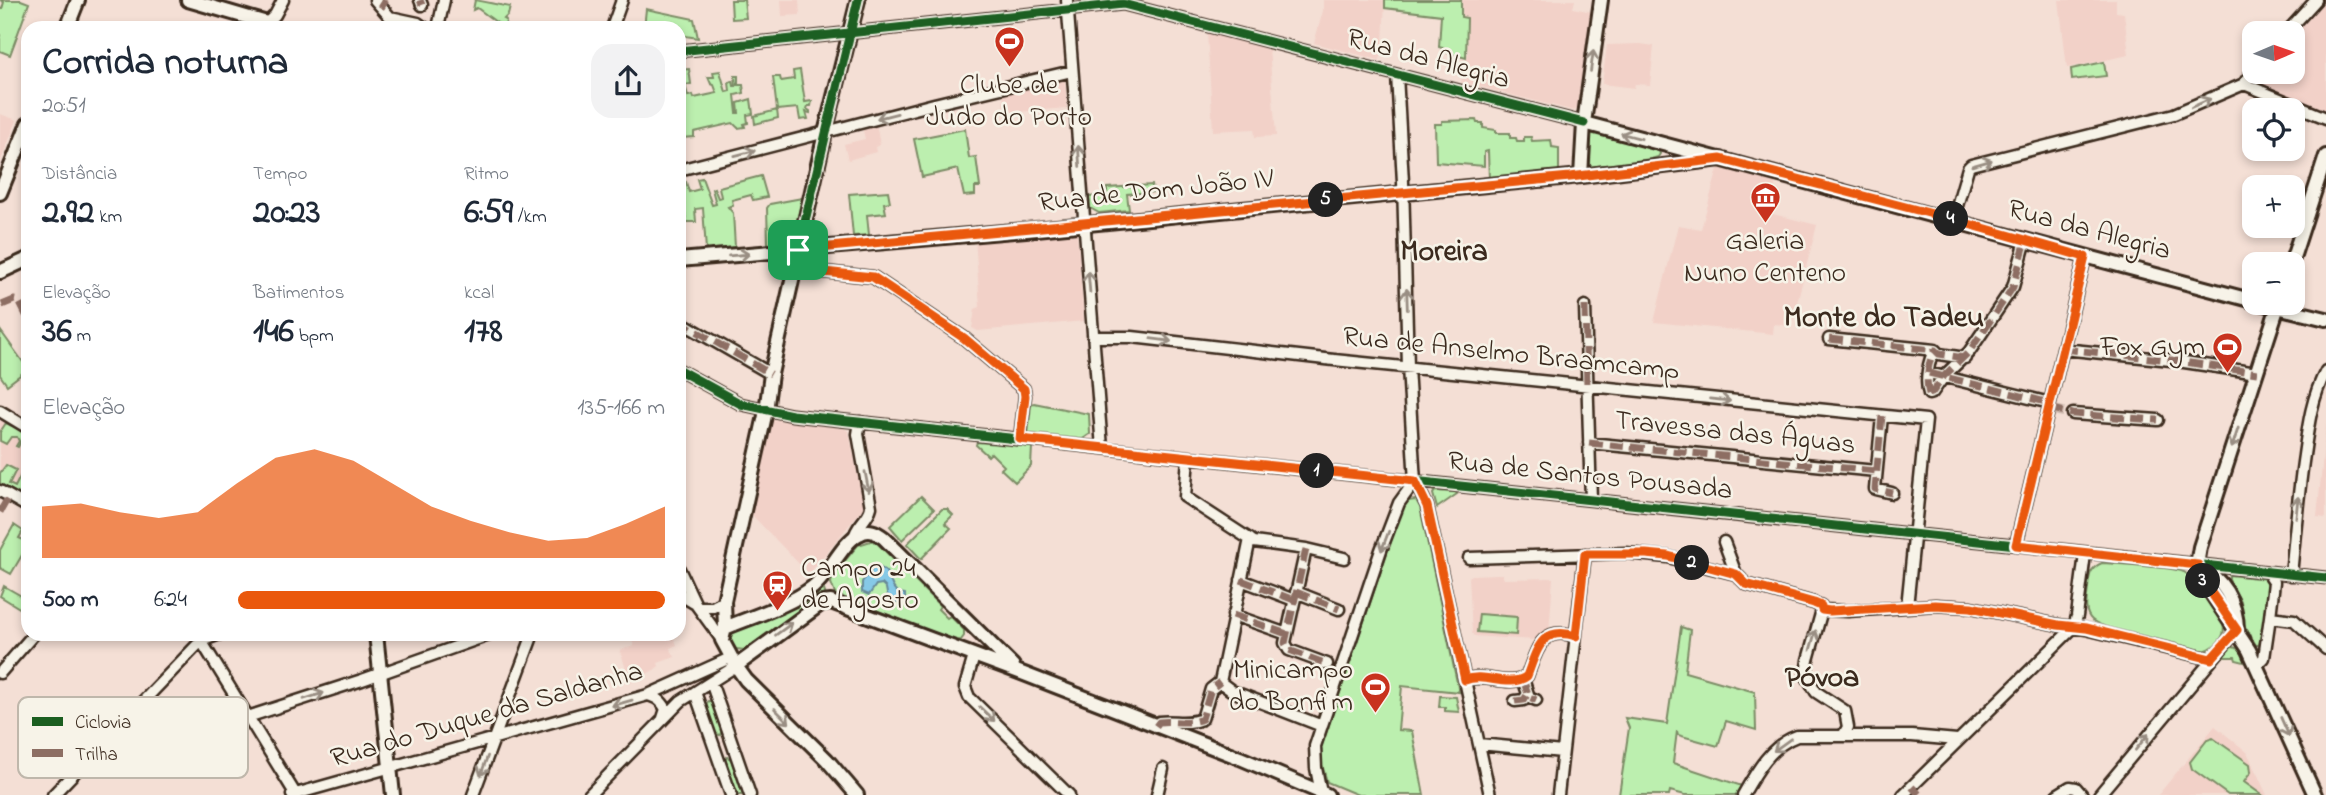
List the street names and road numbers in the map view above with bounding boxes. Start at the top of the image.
street label: Rua da Alegria [1342,19,1514,101]
street label: Rua de Dom João IV [1036,159,1277,225]
street label: Rua da Alegria [2003,190,2175,272]
street label: Rua de Anselmo Braamcamp [1340,317,1682,393]
street label: Travessa das Águas [1613,401,1857,467]
street label: Rua de Santos Pousada [1446,442,1734,512]
street label: Rua do Duque da Saldanha [326,652,648,780]

